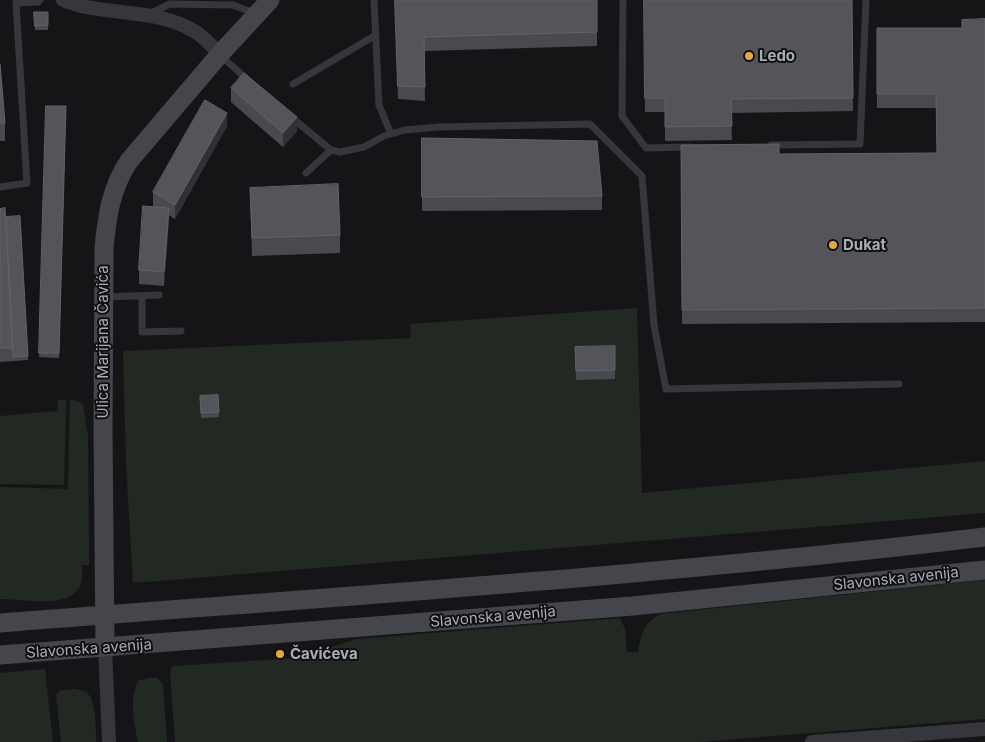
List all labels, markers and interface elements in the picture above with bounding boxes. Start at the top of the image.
place label: Ledo [759,47,795,65]
marker: Ledo [743,50,755,62]
place label: Dukat [843,236,886,254]
marker: Dukat [827,239,839,251]
street label: Ulica Marijana Čavića [94,265,112,419]
street label: Slavonska avenija [832,563,960,595]
street label: Slavonska avenija [430,603,556,631]
street label: Slavonska avenija [26,636,152,662]
place label: Čavićeva [290,645,358,663]
marker: Čavićeva [274,648,286,660]

